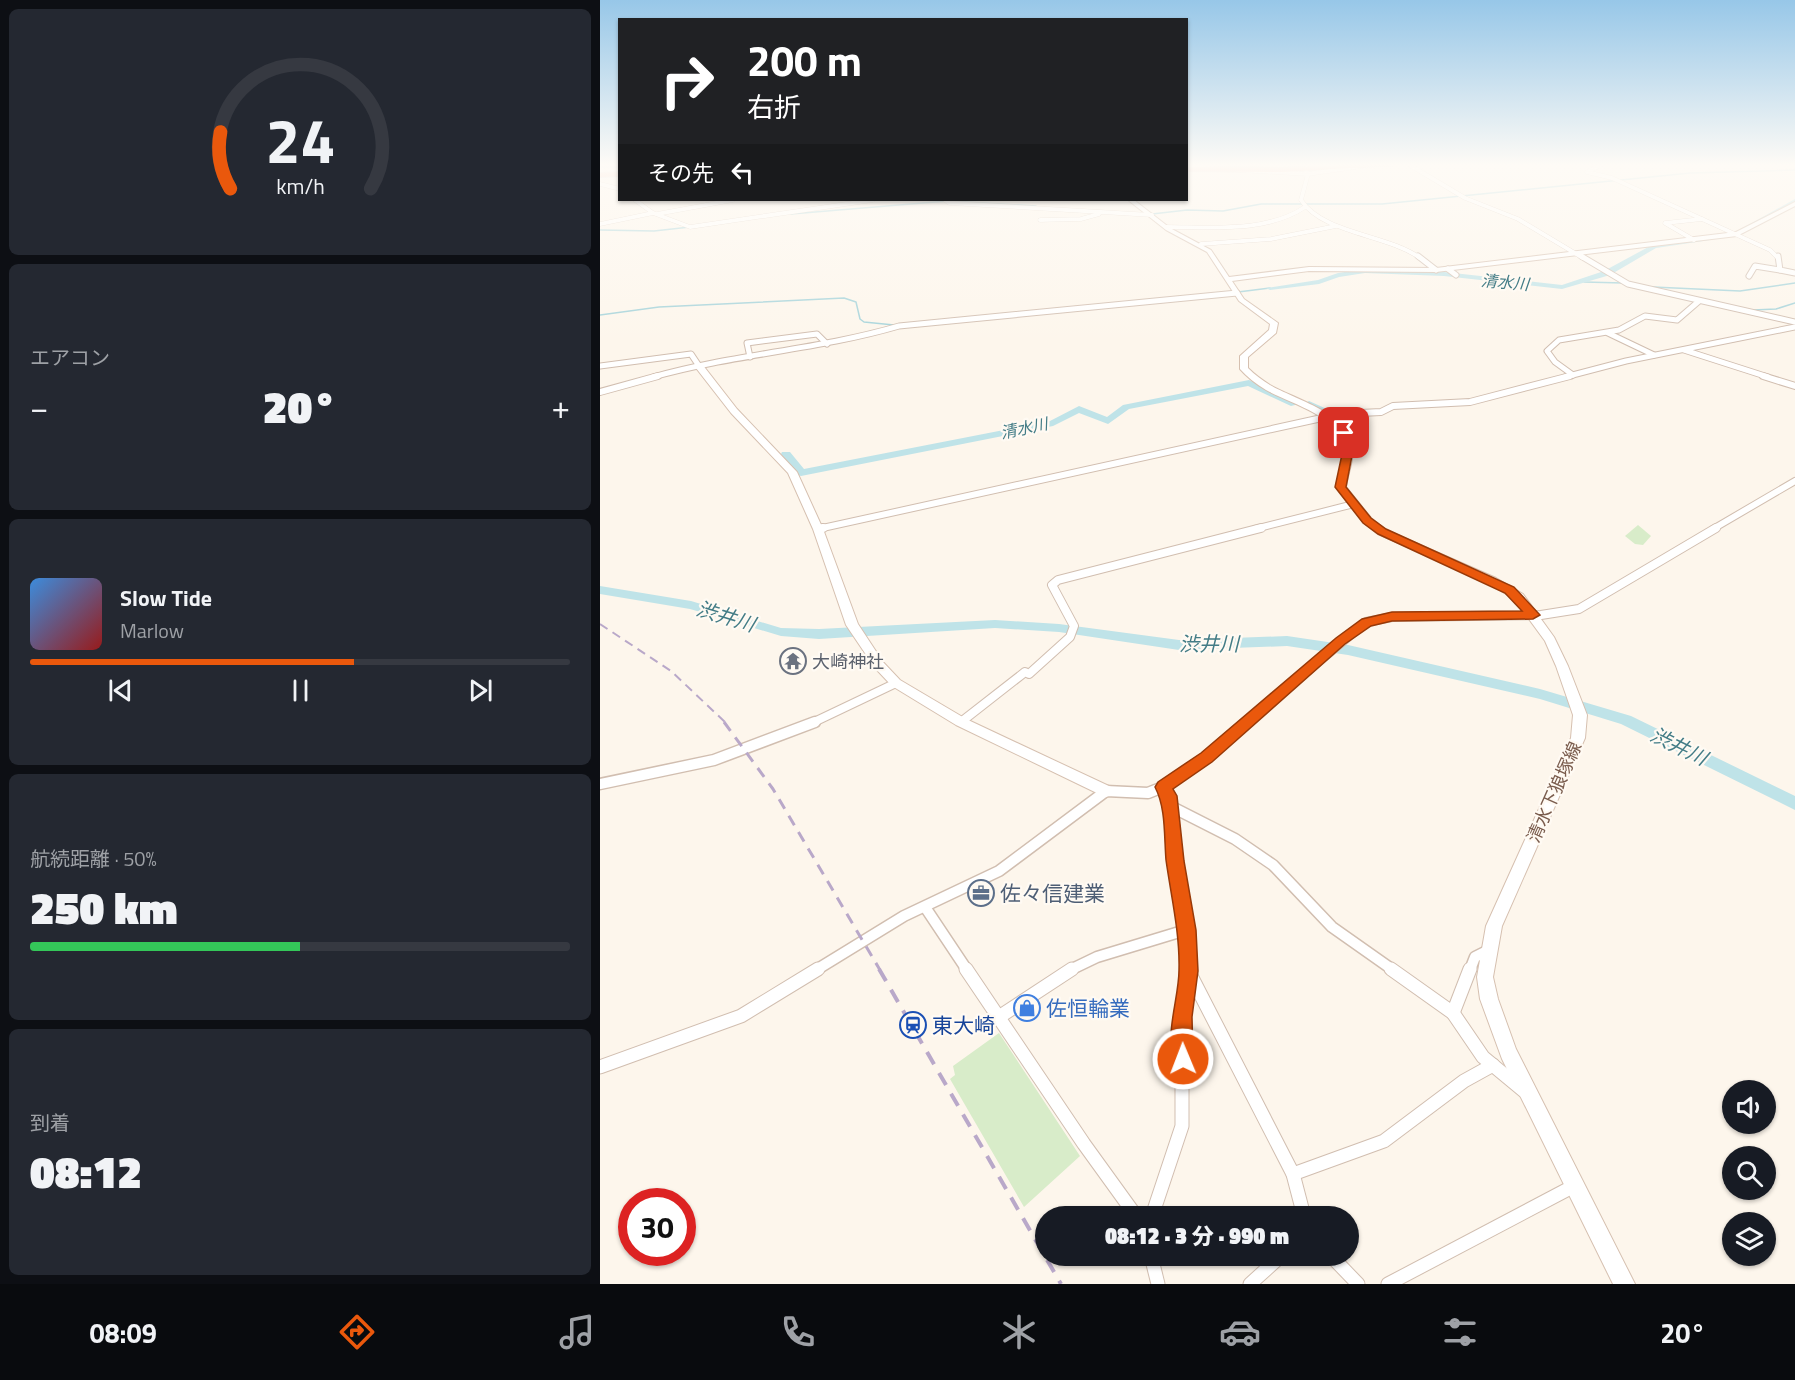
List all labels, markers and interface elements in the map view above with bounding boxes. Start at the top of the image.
text: 200 m [747,28,862,92]
icon: right [648,42,726,120]
text: 右折 [747,86,801,127]
text: 24 [265,92,335,187]
text: その先 [648,156,714,190]
icon: left [726,156,759,189]
text: km/h [276,170,324,202]
water label: 清水川 [1480,268,1532,296]
text: エアコン [30,342,110,373]
text: 20° [263,372,337,440]
text: − [30,382,48,432]
text: + [552,382,570,432]
pin [1318,407,1369,458]
water label: 清水川 [998,411,1052,445]
icon: arrive [1327,416,1360,449]
text: Slow Tide [120,581,212,615]
water label: 渋井川 [693,592,761,640]
text: Marlow [120,615,184,646]
water label: 渋井川 [1179,628,1241,659]
temple icon: 大崎神社 [778,646,808,676]
place label: 大崎神社 [812,648,884,675]
icon: previous [104,674,137,707]
icon: pause [284,674,317,707]
icon: next [464,674,497,707]
water label: 渋井川 [1645,719,1715,774]
street label: 清水下狼塚線 [1520,737,1588,847]
text: 航続距離 · 50% [30,843,157,874]
text: 250 km [30,873,178,941]
place label: 佐々信建業 [1000,877,1105,909]
office icon: 佐々信建業 [966,878,996,908]
place label: 佐恒輪業 [1046,992,1130,1024]
shop icon: 佐恒輪業 [1012,993,1042,1023]
place label: 東大崎 [932,1009,995,1041]
station icon: 東大崎 [898,1010,928,1040]
position arrow [1151,1027,1215,1091]
map controls [1722,1080,1776,1266]
button: sound [1722,1080,1776,1134]
text: 到着 [30,1107,70,1138]
text: 08:12 [30,1137,142,1205]
button: search [1722,1146,1776,1200]
speed limit sign: 30 [618,1188,696,1266]
button: layers [1722,1212,1776,1266]
text: 08:12 · 3 分 · 990 m [1105,1219,1289,1253]
icon: directions [336,1311,378,1353]
icon: music [556,1311,598,1353]
icon: phone [777,1311,819,1353]
icon: climate [998,1311,1040,1353]
icon: car [1219,1311,1261,1353]
icon: filters [1439,1311,1481,1353]
text: 08:09 [89,1312,157,1353]
text: 20° [1660,1312,1706,1353]

